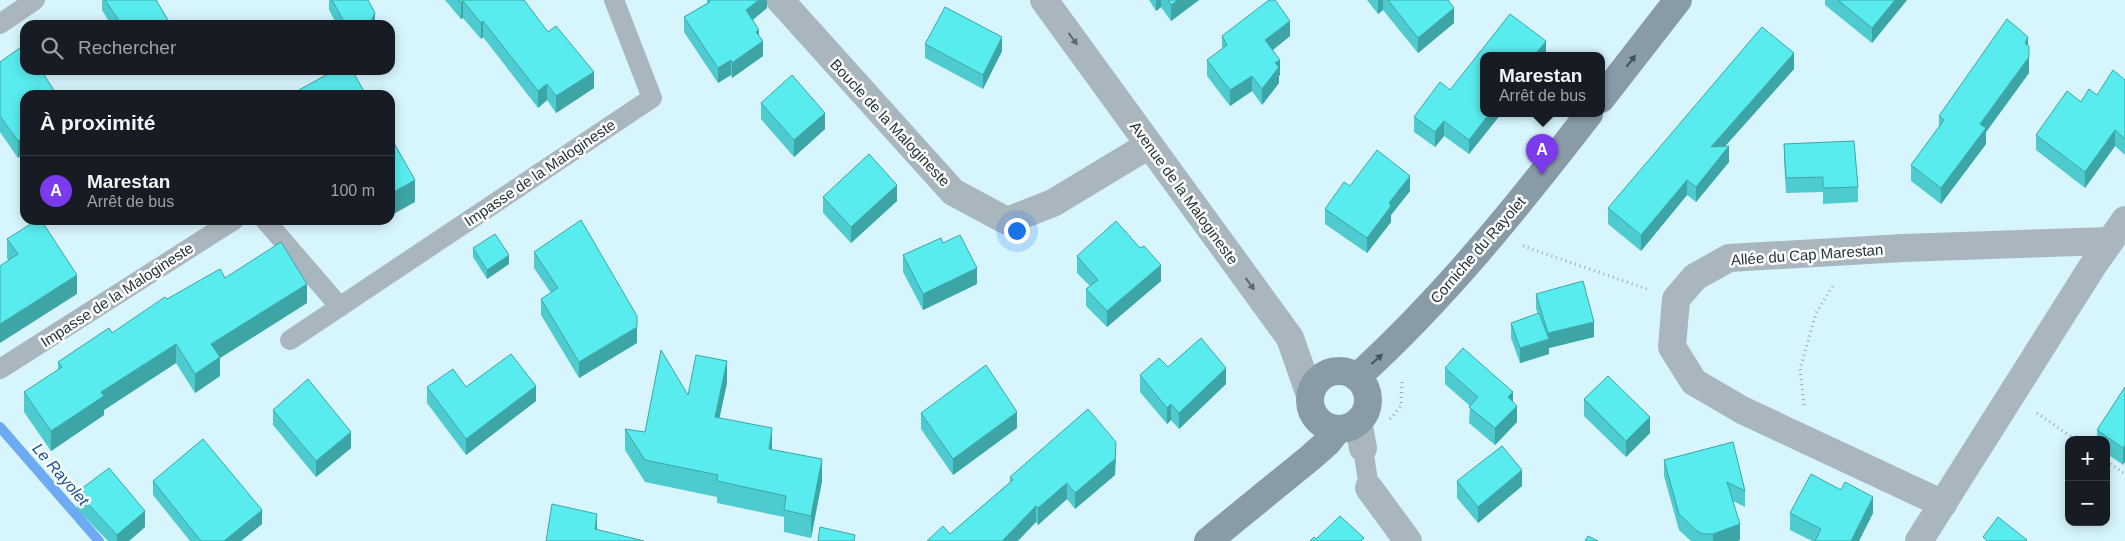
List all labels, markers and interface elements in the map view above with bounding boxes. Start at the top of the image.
search box [20,20,395,75]
one-way arrow [1067,33,1077,46]
icon: search [38,34,66,62]
text: Rechercher [78,37,176,58]
popup [1480,52,1605,117]
one-way arrow [1625,55,1636,68]
street label: Boucle de la Malogineste [827,56,954,190]
text: Marestan [1499,65,1582,86]
text: Arrêt de bus [1499,87,1586,104]
text: À proximité [40,111,156,134]
street label: Impasse de la Malogineste [461,116,618,230]
street label: Avenue de la Malogineste [1127,118,1242,267]
pin: A [1526,134,1558,175]
text: Marestan [87,171,170,192]
text: A [50,182,62,199]
text: 100 m [331,182,375,199]
street label: Corniche du Rayolet [1427,192,1529,307]
text: Arrêt de bus [87,193,174,210]
your location [1004,218,1030,244]
street label: Impasse de la Malogineste [37,239,196,350]
street label: Allée du Cap Marestan [1730,241,1884,268]
one-way arrow [1245,277,1256,290]
one-way arrow [1371,353,1384,364]
map controls [2065,436,2110,526]
button: + [2065,436,2110,481]
water label: Le Rayolet [29,440,92,509]
button: − [2065,481,2110,526]

